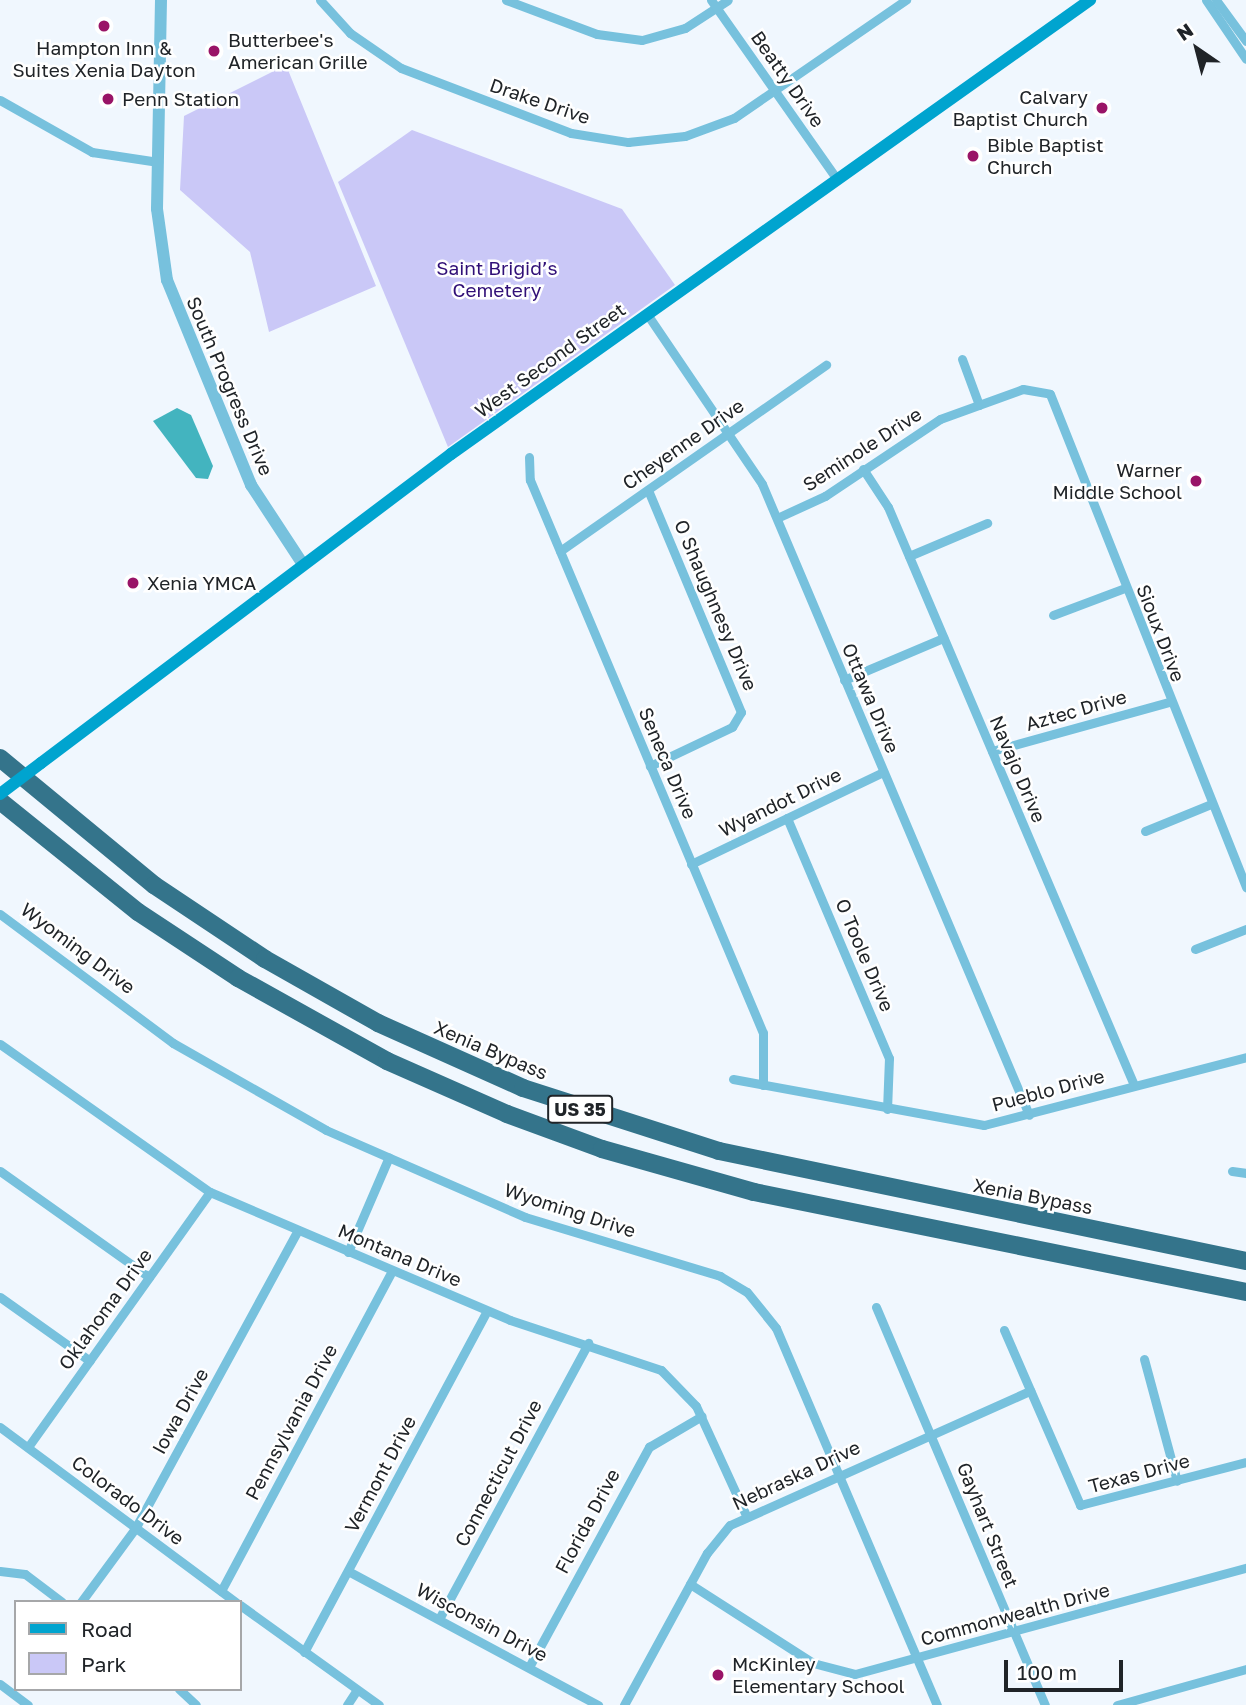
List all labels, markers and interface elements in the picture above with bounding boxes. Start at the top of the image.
north arrow [1162,14,1232,84]
marker: Hampton Inn & Suites Xenia Dayton [96,18,112,34]
text: N [1172,18,1197,45]
street label: Beatty Drive [746,27,830,131]
place label: Butterbee's American Grille [228,29,367,73]
place label: Hampton Inn & Suites Xenia Dayton [12,37,196,81]
marker: Butterbee's American Grille [206,43,222,59]
street label: Drake Drive [487,73,593,129]
place label: Calvary Baptist Church [952,86,1088,130]
place label: Penn Station [122,88,239,110]
marker: Penn Station [100,91,116,107]
marker: Calvary Baptist Church [1094,100,1110,116]
place label: Bible Baptist Church [987,134,1104,178]
marker: Bible Baptist Church [965,148,981,164]
park label: Saint Brigid’s Cemetery [436,257,558,301]
street label: South Progress Drive [182,293,278,479]
street label: West Second Street [470,298,630,422]
street label: Cheyenne Drive [618,394,748,494]
street label: Seminole Drive [798,402,926,496]
place label: Warner Middle School [1052,459,1182,503]
marker: Warner Middle School [1188,473,1204,489]
street label: O Shaughnesy Drive [670,516,762,694]
place label: Xenia YMCA [147,572,256,594]
marker: Xenia YMCA [125,575,141,591]
street label: Sioux Drive [1132,581,1190,685]
street label: Ottawa Drive [838,640,904,756]
street label: Aztec Drive [1023,685,1129,735]
street label: Seneca Drive [634,704,702,822]
street label: Navajo Drive [985,712,1051,826]
street label: Wyandot Drive [715,763,845,841]
street label: O Toole Drive [831,895,899,1015]
street label: Wyoming Drive [16,898,140,998]
street label: Xenia Bypass [431,1016,551,1084]
street label: Pueblo Drive [989,1064,1107,1116]
road number: US 35 [547,1094,613,1124]
street label: Xenia Bypass [971,1173,1095,1219]
street label: Wyoming Drive [501,1178,639,1242]
street label: Montana Drive [335,1219,465,1291]
street label: Oklahoma Drive [53,1244,157,1374]
street label: Pennsylvania Drive [240,1340,342,1504]
street label: Iowa Drive [147,1364,213,1458]
street label: Connecticut Drive [450,1396,546,1550]
street label: Vermont Drive [340,1412,420,1536]
street label: Nebraska Drive [729,1435,863,1515]
street label: Texas Drive [1086,1449,1192,1497]
street label: Colorado Drive [67,1450,189,1550]
street label: Gayhart Street [952,1459,1024,1591]
street label: Florida Drive [550,1465,624,1577]
street label: Wisconsin Drive [412,1578,552,1666]
street label: Commonwealth Drive [918,1578,1112,1650]
legend [14,1600,242,1691]
text: Road [81,1616,132,1642]
scale bar [1008,1646,1127,1690]
text: Park [81,1651,126,1677]
place label: McKinley Elementary School [732,1653,905,1697]
text: 100 m [1017,1659,1077,1685]
marker: McKinley Elementary School [710,1667,726,1683]

